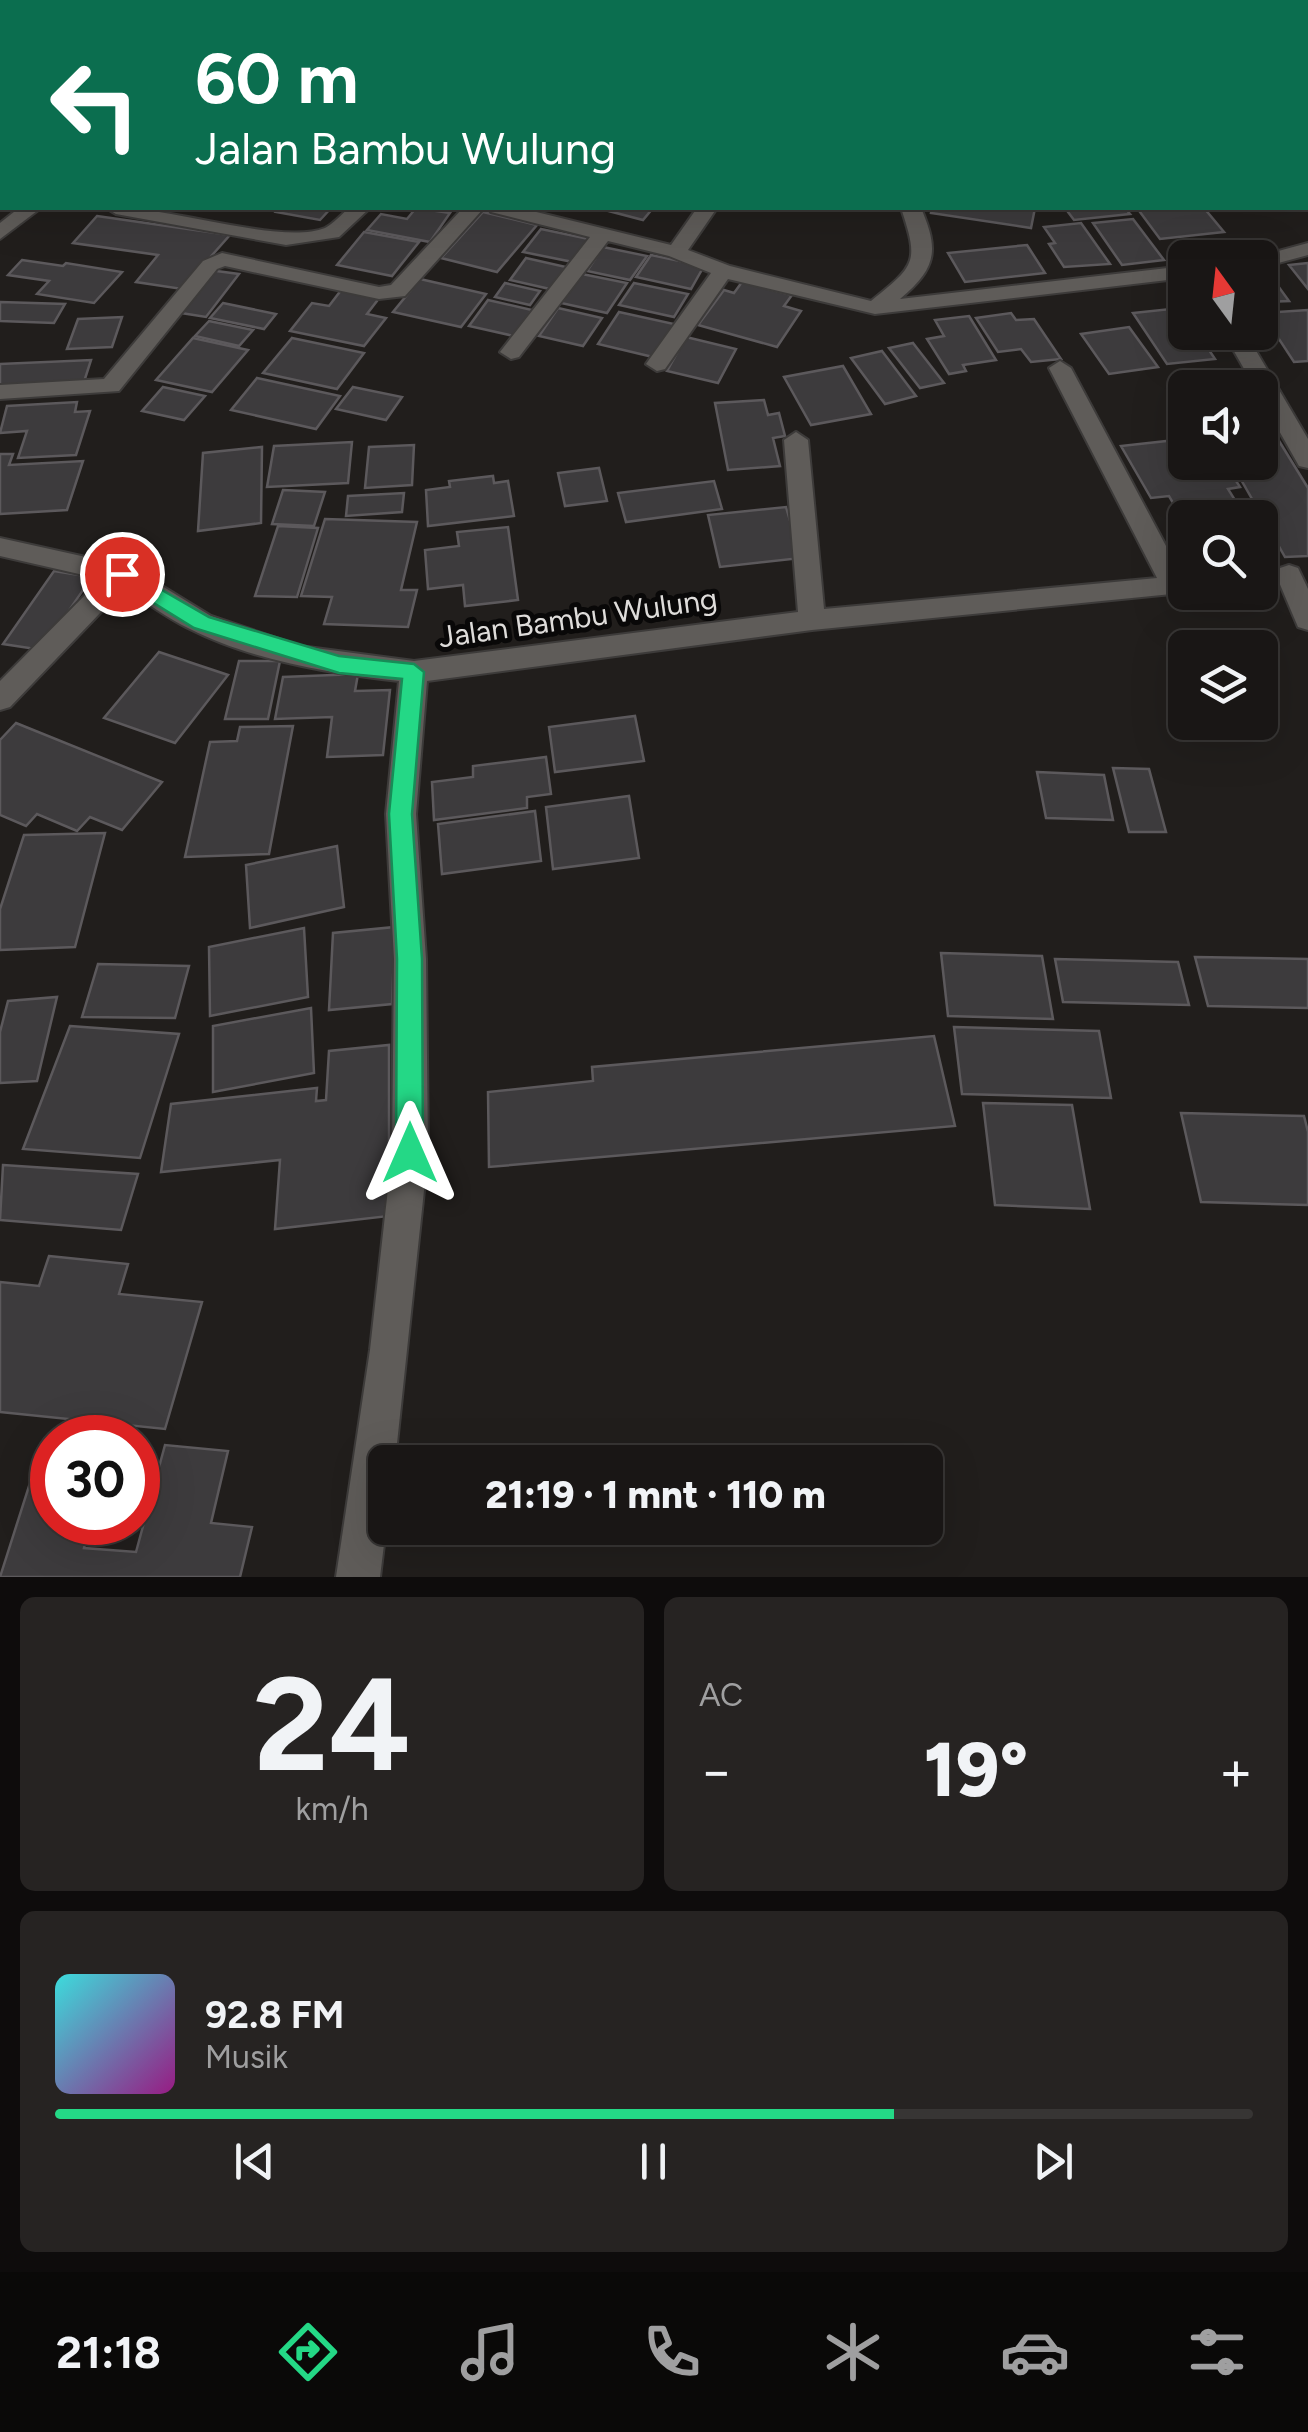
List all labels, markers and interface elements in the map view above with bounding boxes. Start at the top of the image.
text: 60 m [195,36,359,121]
icon: left [30,40,160,170]
text: Jalan Bambu Wulung [195,121,616,175]
north arrow [1168,240,1278,350]
map controls [1168,240,1278,740]
button: sound [1168,370,1278,480]
button: search [1168,500,1278,610]
pin [80,532,165,617]
icon: arrive [95,547,150,602]
street label: Jalan Bambu Wulung [436,580,720,655]
button: layers [1168,630,1278,740]
position arrow [358,1101,462,1205]
speed limit sign: 30 [30,1415,160,1545]
text: 21:19 · 1 mnt · 110 m [485,1472,826,1518]
text: 24 [253,1647,411,1803]
text: AC [699,1676,743,1714]
text: 19° [924,1725,1028,1815]
text: − [699,1738,733,1804]
text: + [1219,1738,1253,1804]
text: km/h [295,1790,369,1828]
text: 92.8 FM [205,1992,344,2038]
text: Musik [205,2038,288,2076]
icon: previous [227,2134,282,2189]
icon: pause [626,2134,681,2189]
icon: next [1026,2134,1081,2189]
icon: directions [273,2317,343,2387]
icon: music [455,2317,525,2387]
icon: phone [637,2317,707,2387]
icon: climate [818,2317,888,2387]
icon: car [1000,2317,1070,2387]
icon: filters [1182,2317,1252,2387]
text: 21:18 [56,2325,161,2379]

